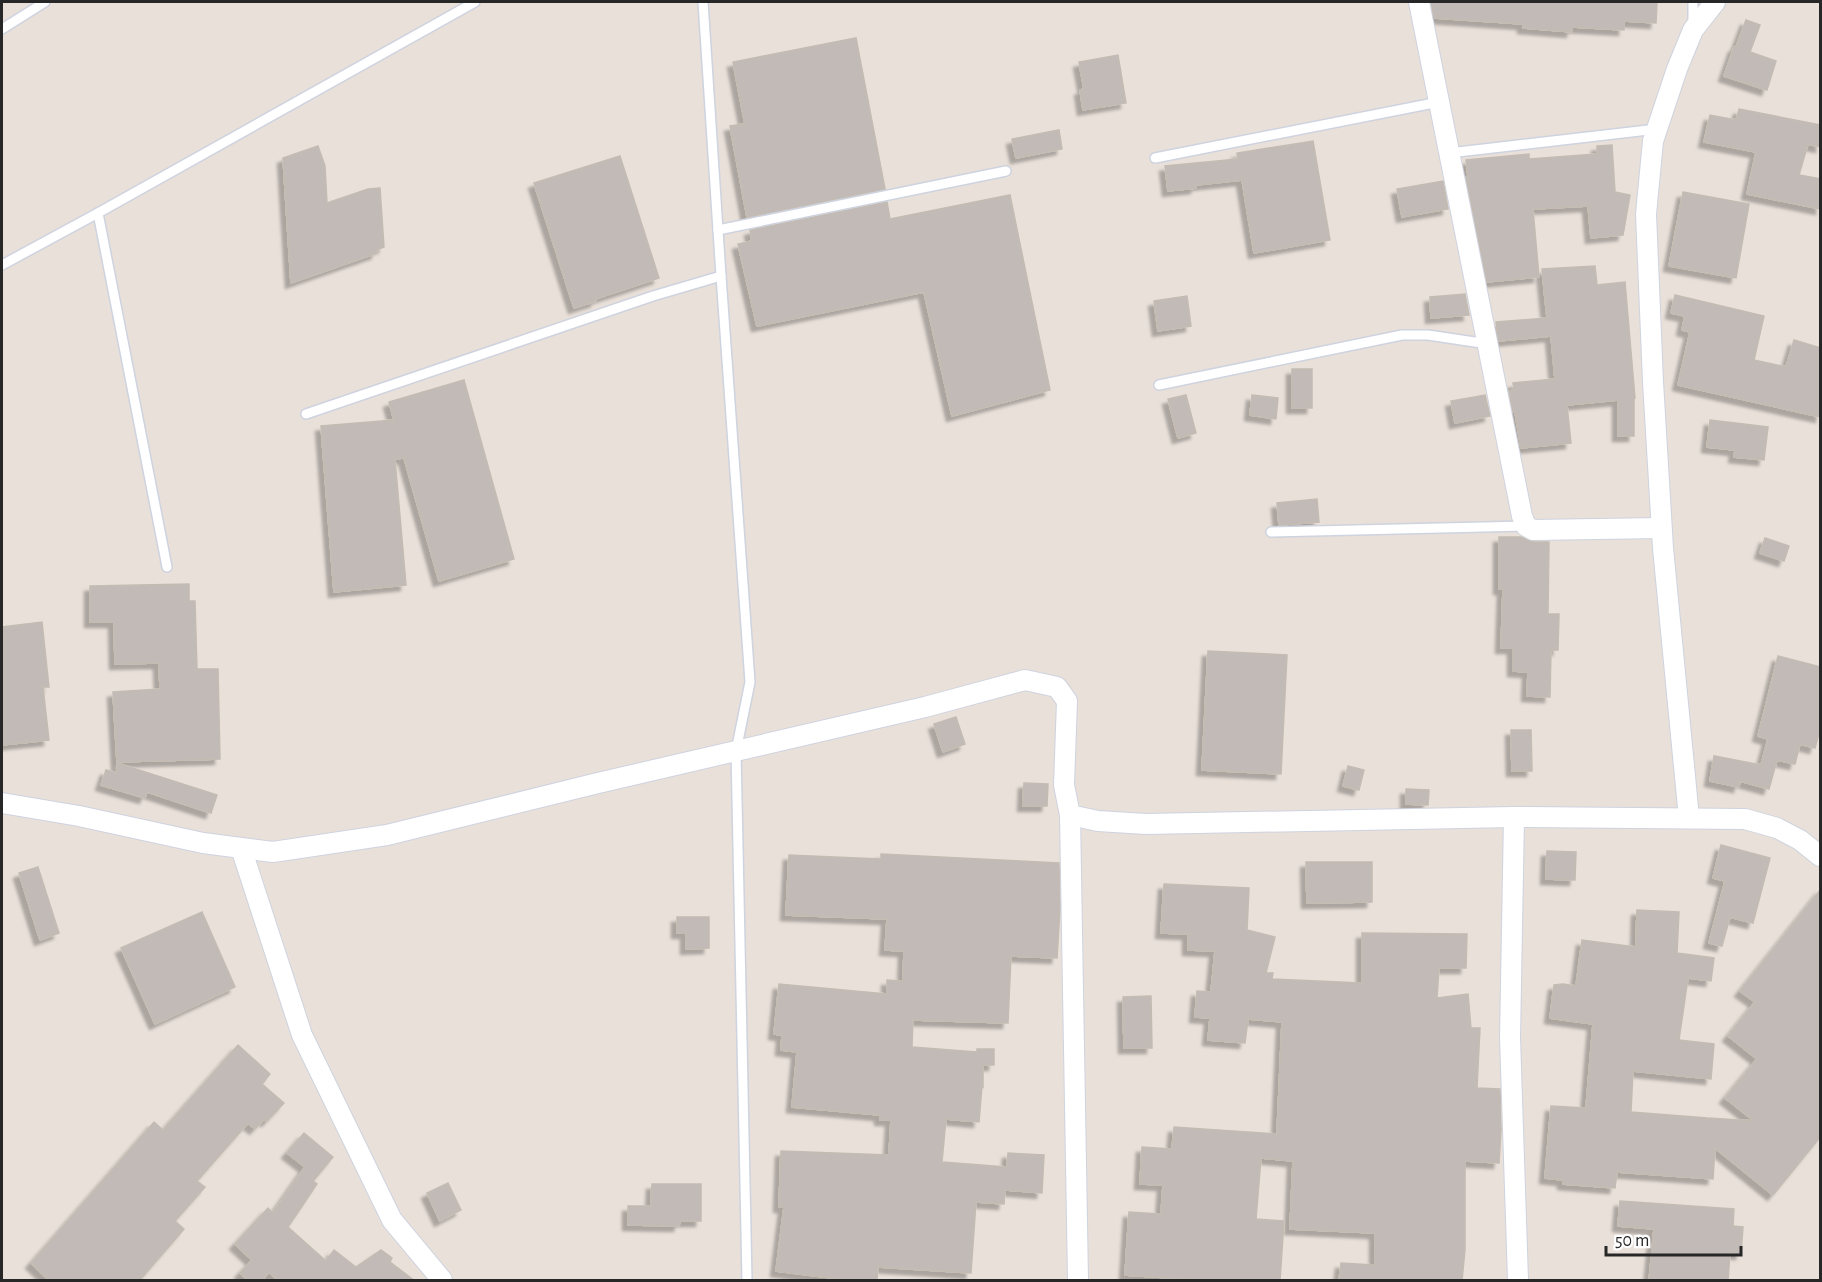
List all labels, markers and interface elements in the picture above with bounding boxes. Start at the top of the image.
scale bar [1606,1219,1741,1257]
text: 50 m [1615,1232,1649,1250]

